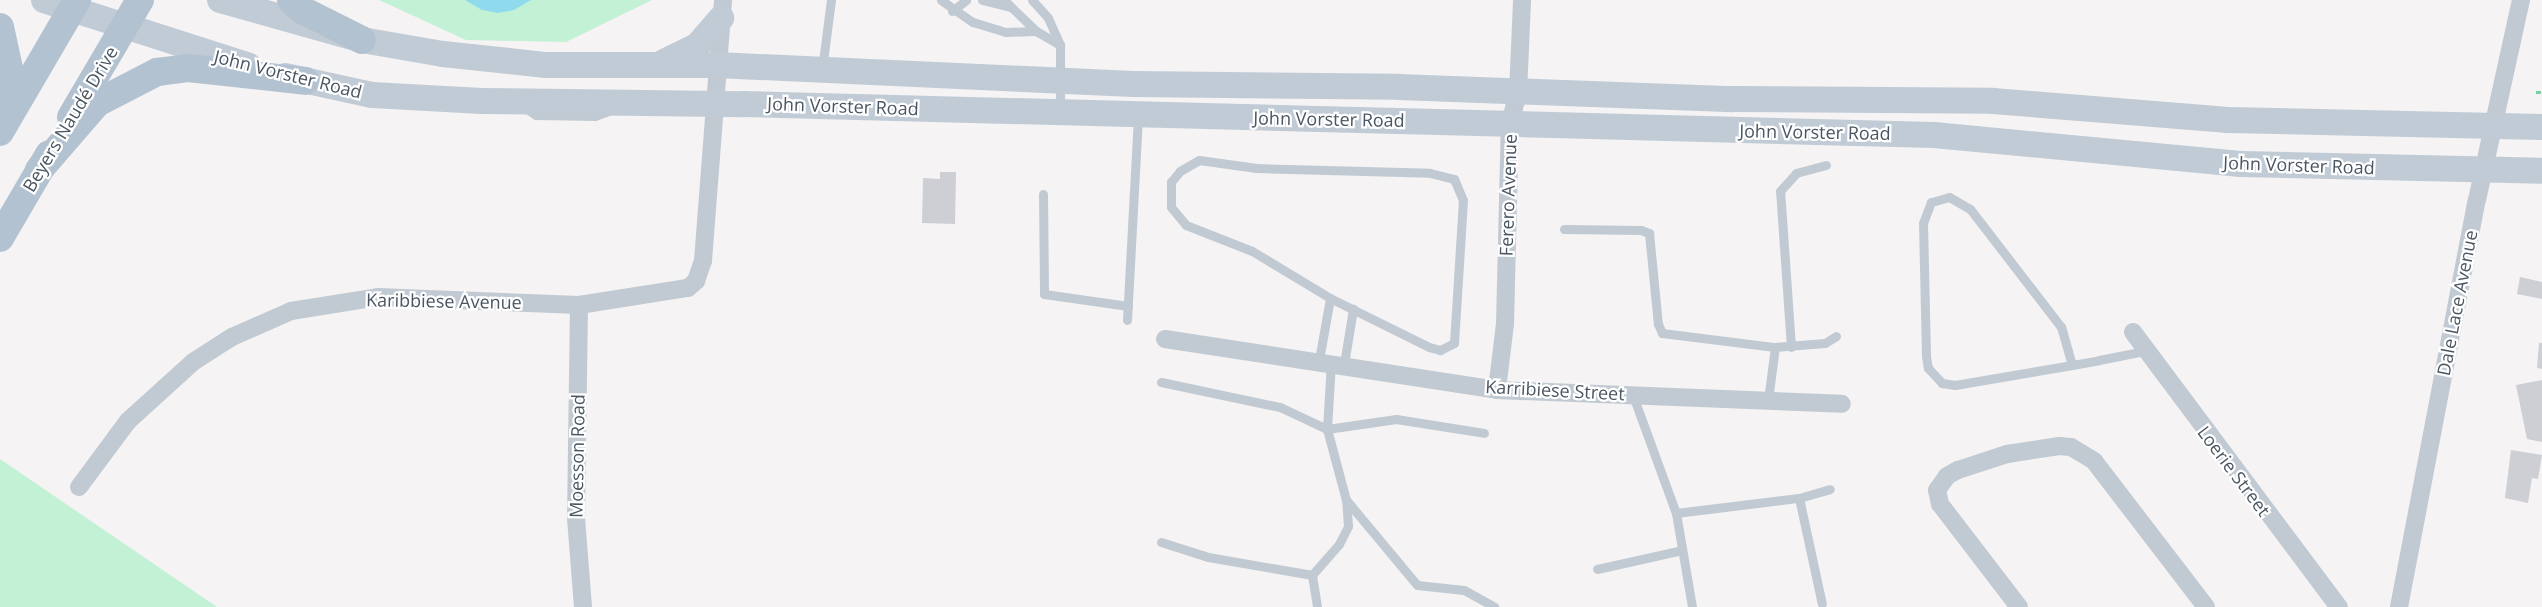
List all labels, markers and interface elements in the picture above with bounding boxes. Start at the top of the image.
street label: Beyers Naudé Drive [18,42,122,196]
street label: John Vorster Road [212,45,364,103]
street label: John Vorster Road [767,93,919,119]
street label: John Vorster Road [1253,107,1405,131]
street label: John Vorster Road [1739,120,1891,144]
street label: Ferero Avenue [1495,133,1521,257]
street label: John Vorster Road [2223,152,2375,178]
street label: Dale Lace Avenue [2432,228,2482,378]
street label: Karibbiese Avenue [366,289,522,313]
street label: Karribiese Street [1485,376,1625,404]
street label: Moesson Road [565,394,589,518]
street label: Loerie Street [2193,422,2275,520]

